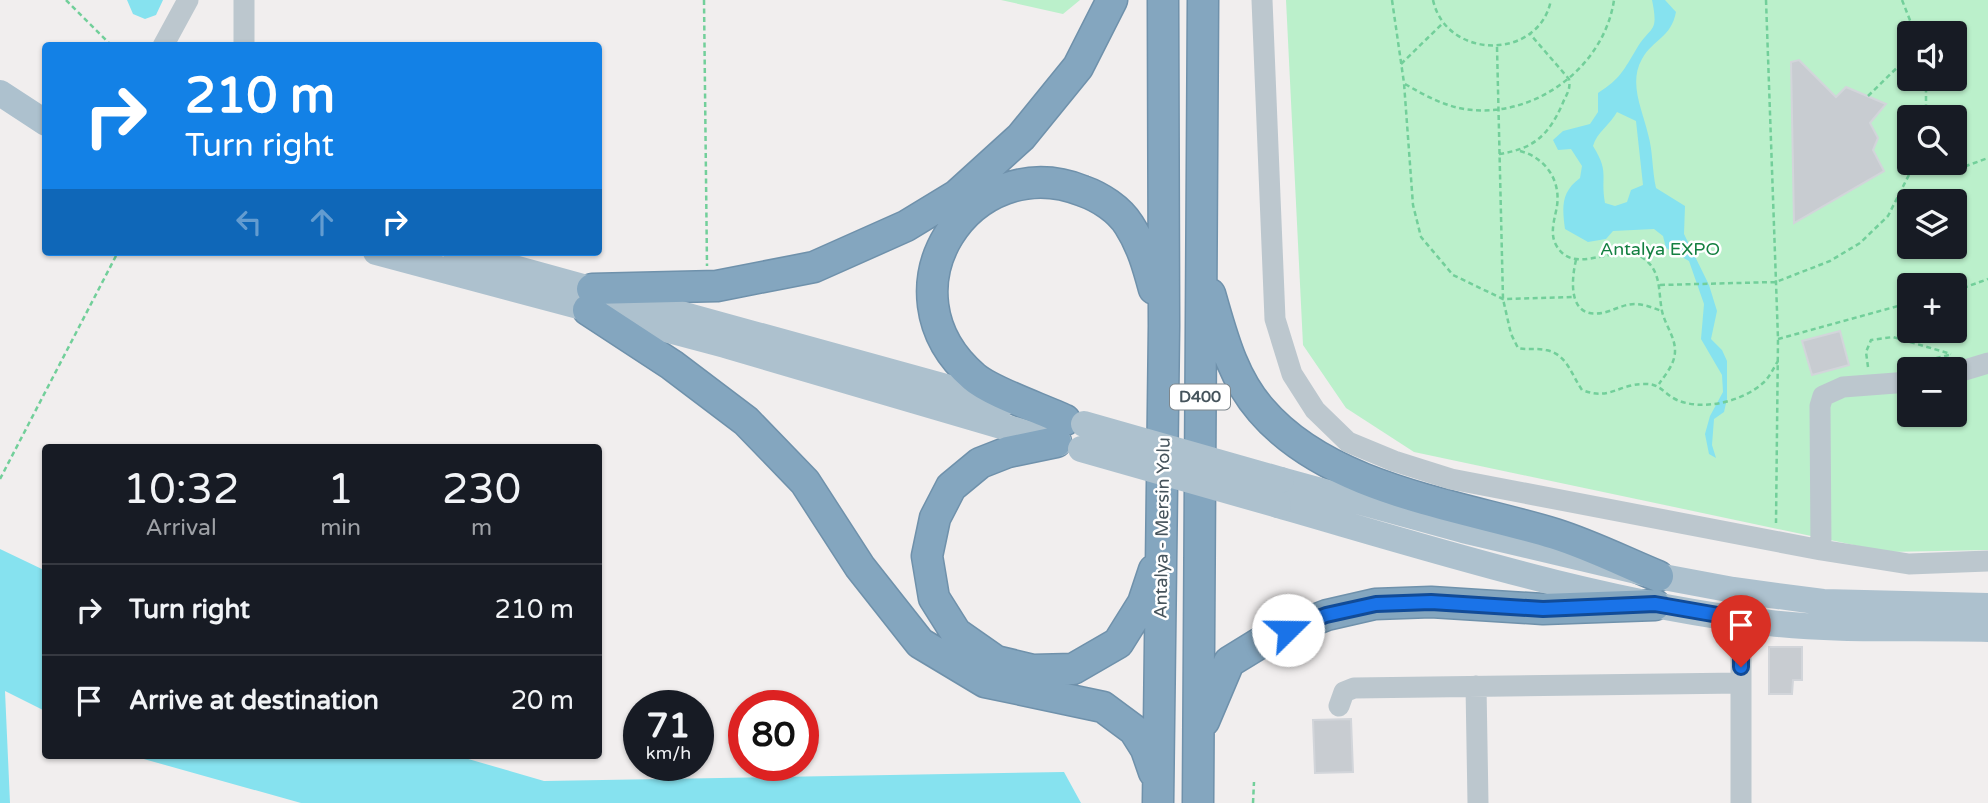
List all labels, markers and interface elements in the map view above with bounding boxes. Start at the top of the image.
map controls [1897,21,1967,427]
button: sound [1897,21,1967,91]
text: 210 m [185,67,335,126]
icon: right [70,70,161,161]
button: search [1897,105,1967,175]
text: Turn right [185,127,334,165]
button: layers [1897,189,1967,259]
icon: left [230,203,268,241]
icon: ahead [303,203,341,241]
icon: right [376,203,414,241]
park label: Antalya EXPO [1600,238,1720,260]
button: + [1897,273,1967,343]
button: − [1897,357,1967,427]
road number: D400 [1170,384,1230,410]
street label: Antalya - Mersin Yolu [1149,437,1175,619]
text: 10:32 [123,464,239,515]
text: 1 [327,464,354,515]
text: 230 [442,464,521,515]
text: Arrival [146,514,217,542]
text: min [320,514,361,542]
text: m [471,514,492,542]
icon: right [70,591,108,629]
position arrow [1251,593,1325,667]
text: Turn right [129,594,250,625]
text: 210 m [494,594,574,625]
pin [1711,595,1771,667]
icon: arrive [1722,606,1760,644]
icon: arrive [70,682,108,720]
text: Arrive at destination [129,685,379,716]
text: 20 m [511,685,574,716]
speed limit sign: 80 [728,690,819,781]
text: 71 [647,705,690,747]
text: km/h [646,742,691,764]

